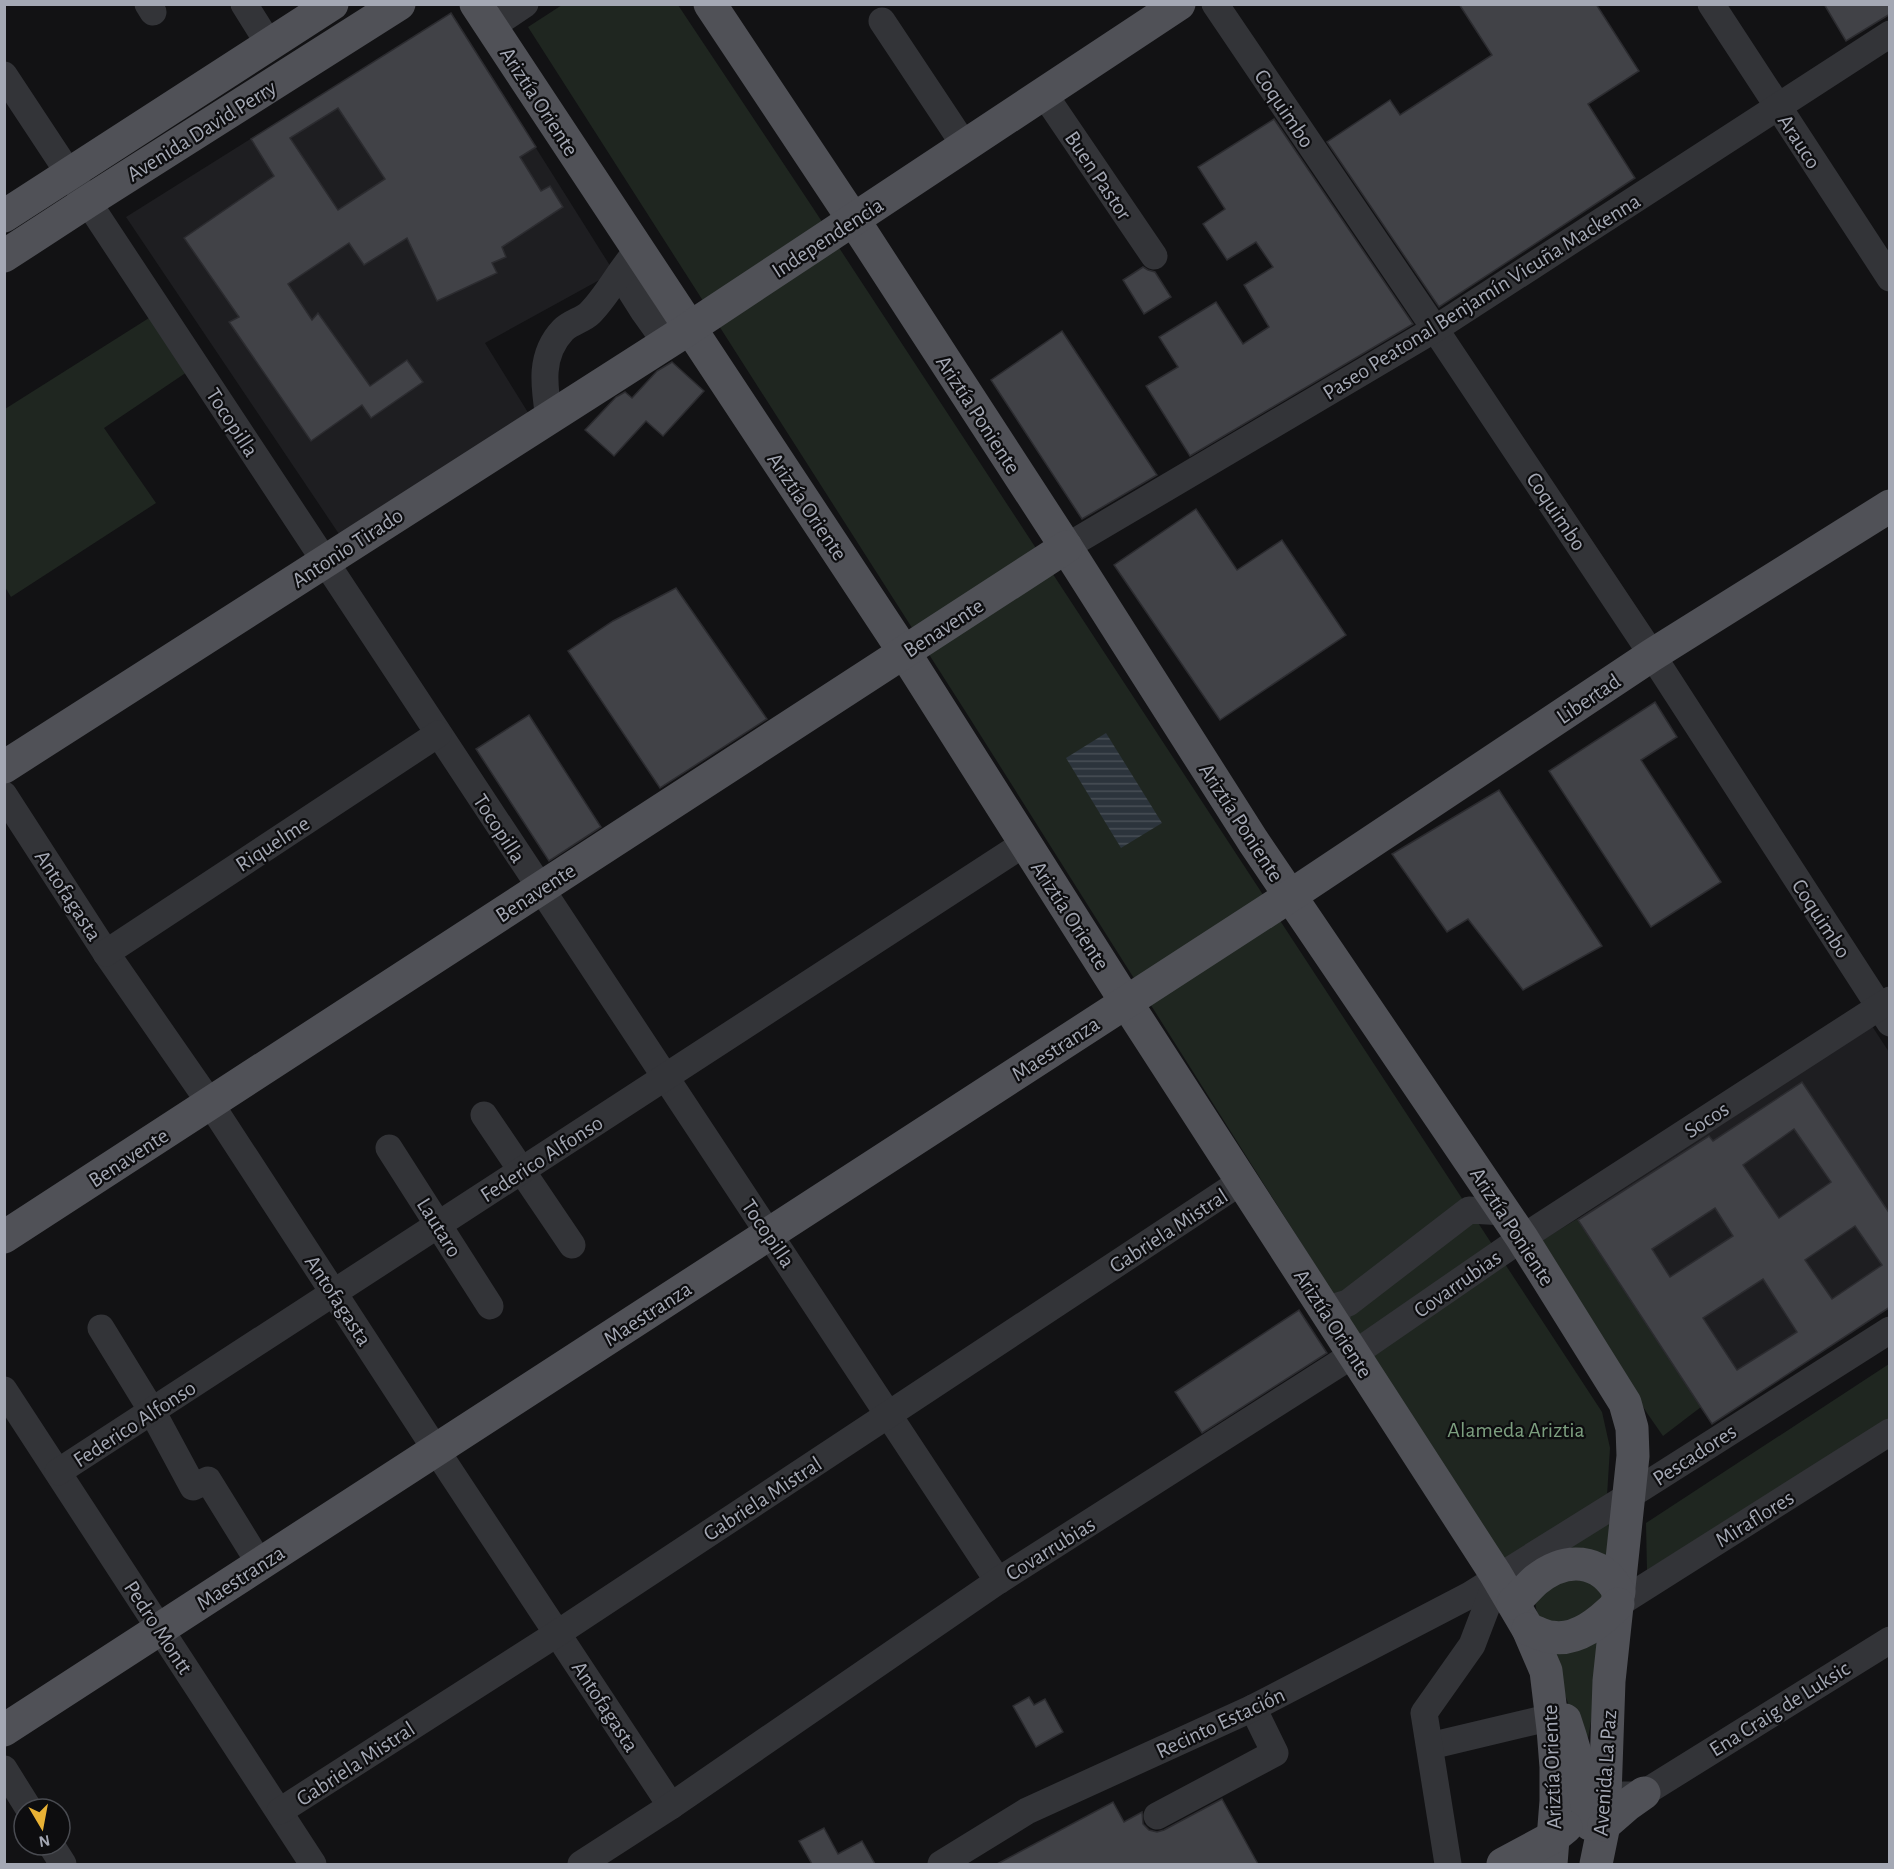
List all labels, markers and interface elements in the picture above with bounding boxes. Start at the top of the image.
street label: Ariztía Oriente [496,43,582,160]
street label: Coquimbo [1250,65,1318,152]
street label: Avenida David Perry [123,76,281,186]
street label: Arauco [1774,110,1825,173]
street label: Buen Pastor [1061,127,1136,224]
street label: Paseo Peatonal Benjamín Vicuña Mackenna [1319,190,1644,404]
street label: Independencia [768,194,887,282]
street label: Ariztía Poniente [932,351,1024,478]
street label: Tocopilla [202,384,262,461]
street label: Ariztía Oriente [763,449,851,564]
street label: Coquimbo [1522,468,1590,555]
street label: Antonio Tirado [288,504,407,592]
street label: Benavente [900,594,987,662]
street label: Libertad [1553,670,1624,728]
street label: Ariztía Poniente [1195,759,1287,886]
street label: Tocopilla [469,790,529,867]
street label: Riquelme [232,812,313,876]
street label: Antofagasta [31,846,106,945]
street label: Ariztía Oriente [1027,857,1113,974]
street label: Benavente [492,859,579,927]
street label: Coquimbo [1788,875,1855,962]
street label: Maestranza [1008,1012,1103,1085]
street label: Socos [1680,1097,1733,1142]
street label: Federico Alfonso [476,1111,607,1206]
street label: Benavente [85,1124,172,1192]
street label: Ariztía Poniente [1466,1163,1558,1290]
street label: Gabriela Mistral [1105,1184,1232,1277]
street label: Lautaro [412,1194,466,1261]
street label: Tocopilla [738,1196,799,1272]
street label: Covarrubias [1410,1246,1505,1322]
street label: Antofagasta [301,1251,376,1350]
street label: Ariztía Oriente [1290,1265,1376,1382]
street label: Maestranza [600,1277,695,1350]
street label: Federico Alfonso [69,1376,200,1471]
park label: Alameda Ariztia [1447,1419,1585,1441]
street label: Pescadores [1649,1420,1740,1490]
street label: Gabriela Mistral [699,1452,826,1545]
street label: Miraflores [1711,1486,1798,1551]
street label: Covarrubias [1002,1513,1099,1585]
street label: Maestranza [193,1541,288,1614]
street label: Pedro Montt [120,1577,196,1678]
street label: Antofagasta [568,1657,643,1756]
street label: Ena Craig de Luksic [1706,1657,1854,1761]
street label: Recinto Estación [1153,1683,1288,1762]
street label: Ariztía Oriente [1539,1704,1565,1830]
street label: Avenida La Paz [1590,1709,1620,1837]
street label: Gabriela Mistral [292,1717,419,1810]
north arrow [12,1797,72,1857]
text: N [38,1832,51,1850]

